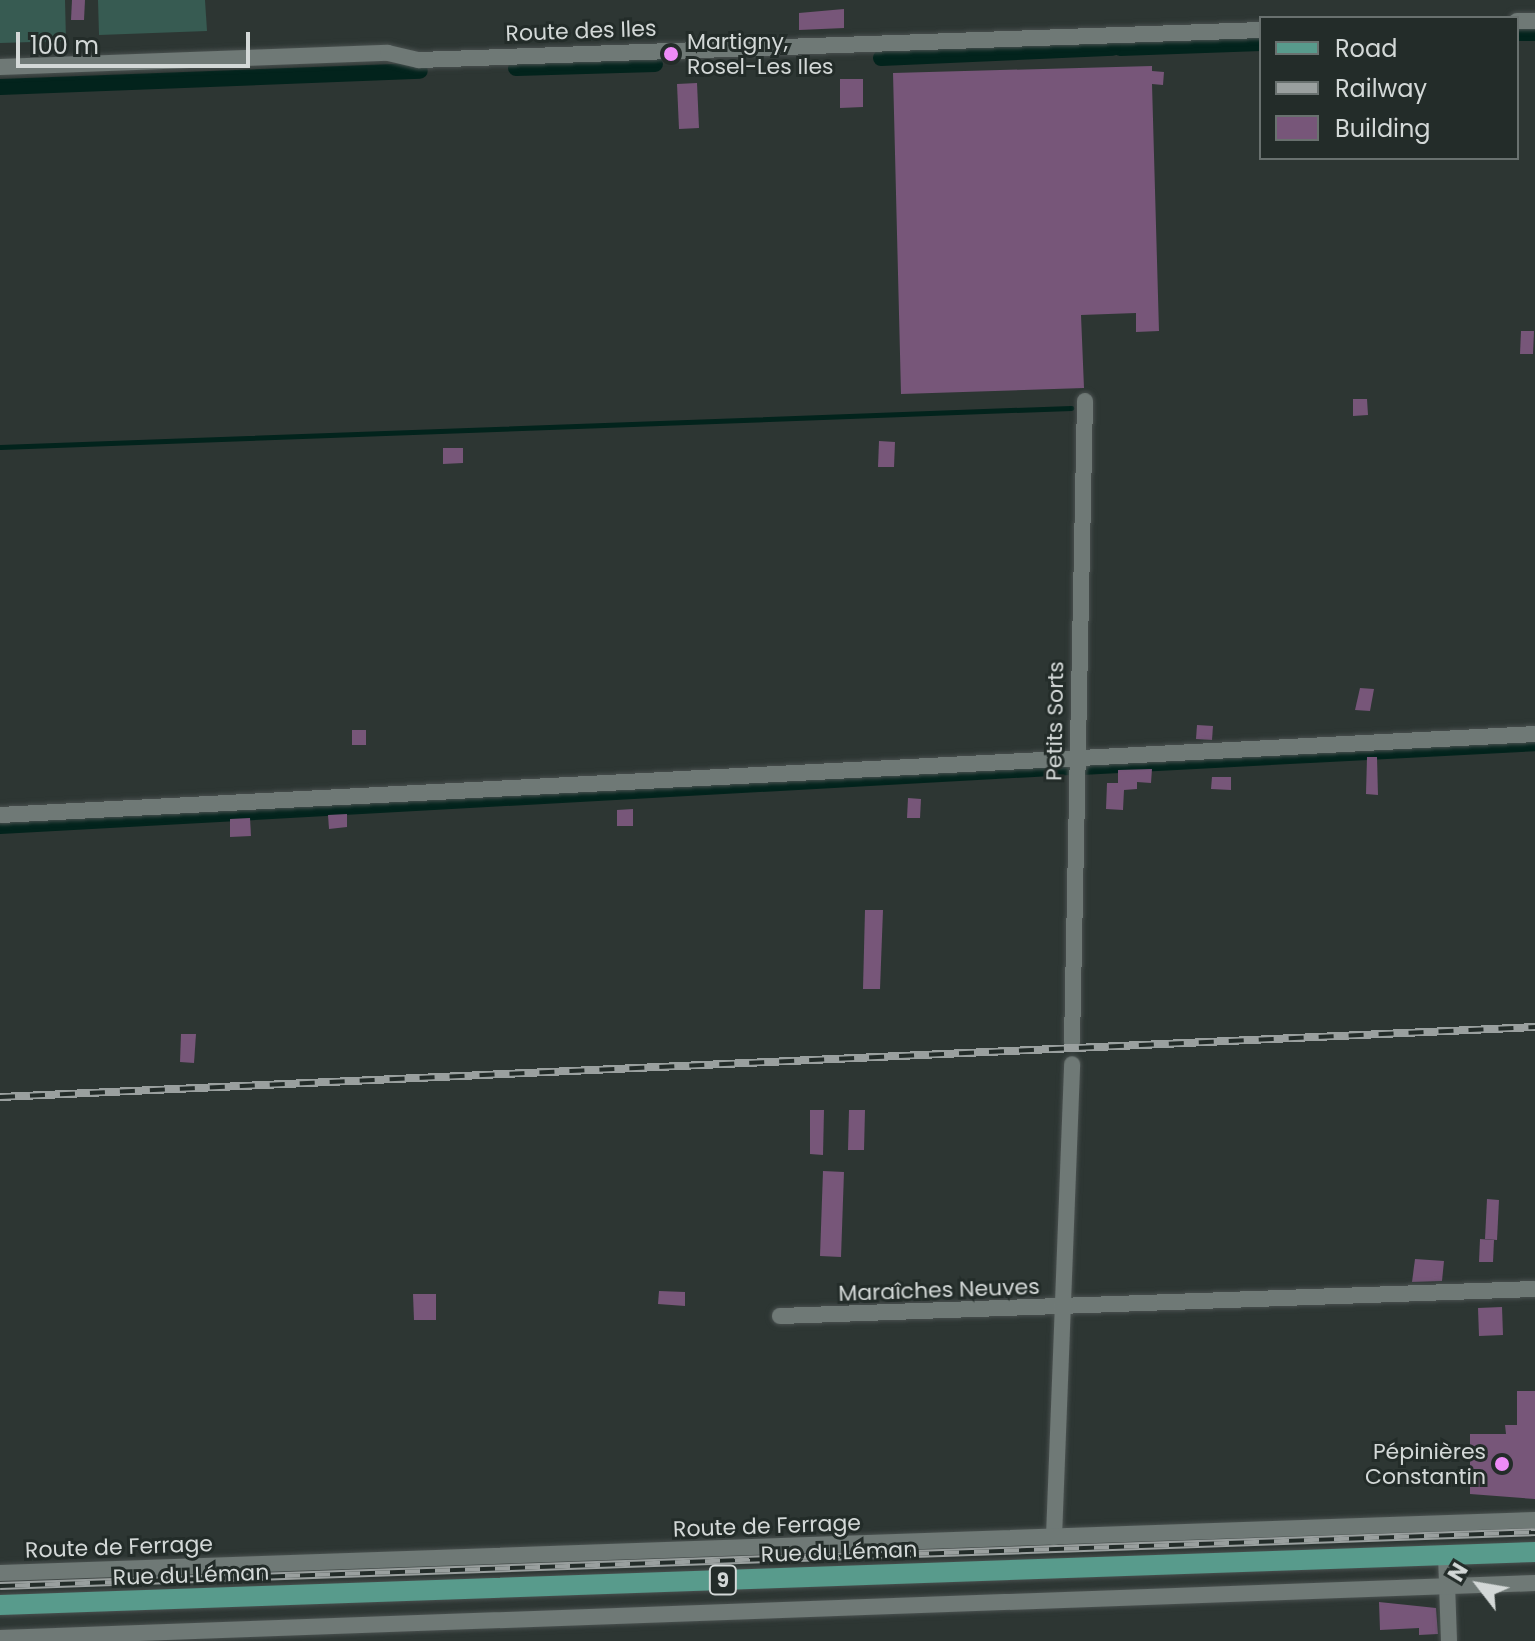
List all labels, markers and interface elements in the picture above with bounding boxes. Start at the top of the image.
street label: Route des Iles [505,15,657,47]
scale bar [20,16,254,66]
legend [1259,16,1519,160]
place label: Martigny, Rosel-Les Iles [687,28,834,80]
text: 100 m [30,29,99,62]
text: Road [1335,32,1397,65]
marker: Martigny, Rosel-Les Iles [662,45,680,63]
text: Railway [1335,72,1427,105]
text: Building [1335,112,1431,145]
street label: Petits Sorts [1041,661,1069,781]
street label: Maraîches Neuves [838,1273,1040,1307]
place label: Pépinières Constantin [1365,1438,1486,1490]
marker: Pépinières Constantin [1493,1455,1511,1473]
street label: Route de Ferrage [673,1510,861,1542]
street label: Route de Ferrage [25,1531,213,1563]
street label: Rue du Léman [760,1536,918,1568]
north arrow [1439,1545,1519,1625]
text: N [1440,1557,1476,1587]
street label: Rue du Léman [112,1559,270,1591]
road number: 9 [707,1564,739,1596]

